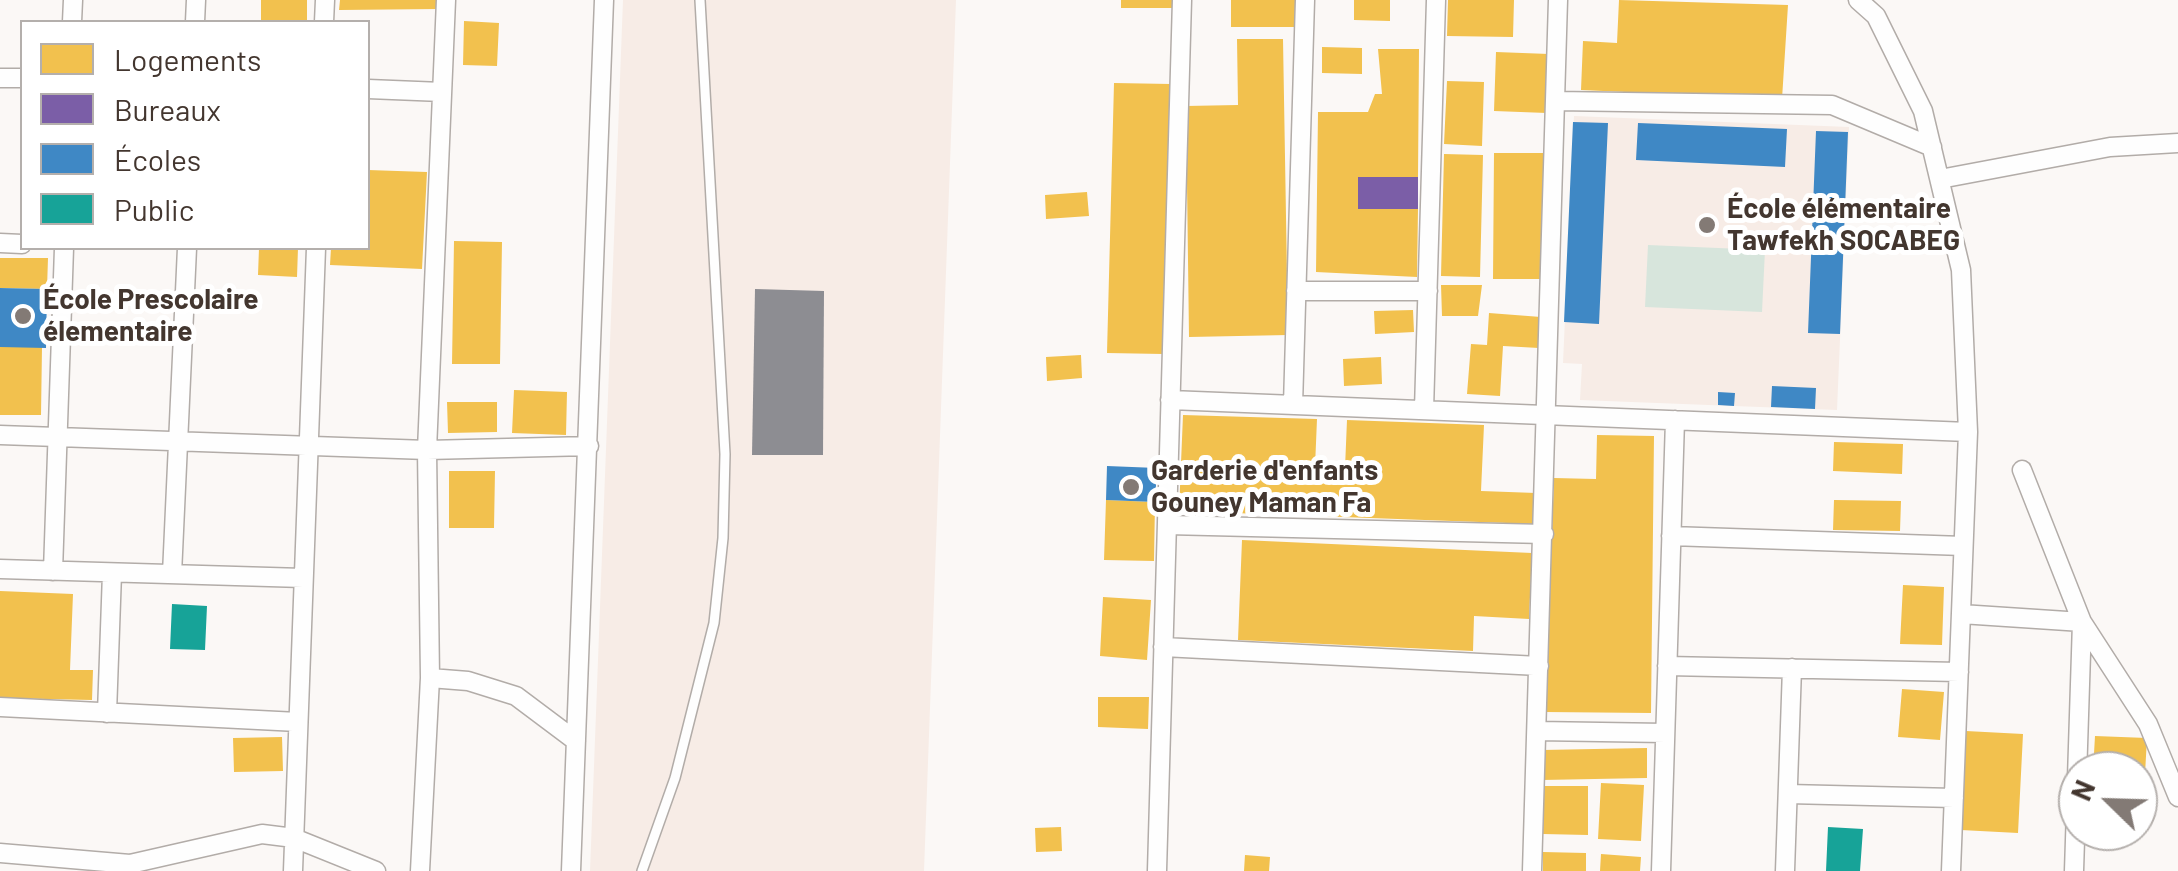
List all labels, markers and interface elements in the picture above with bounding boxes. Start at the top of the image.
legend [20,20,370,250]
text: Logements [114,41,262,77]
text: Bureaux [114,91,221,127]
text: Écoles [114,141,201,177]
text: Public [114,191,194,227]
place label: École élémentaire Tawfekh SOCABEG [1727,192,1960,258]
marker: École élémentaire Tawfekh SOCABEG [1696,214,1718,236]
place label: École Prescolaire élementaire [43,283,259,349]
marker: École Prescolaire élementaire [12,305,34,327]
place label: Garderie d'enfants Gouney Maman Fa [1151,454,1378,520]
marker: Garderie d'enfants Gouney Maman Fa [1120,476,1142,498]
north arrow [2058,751,2158,851]
text: N [2063,775,2102,805]

